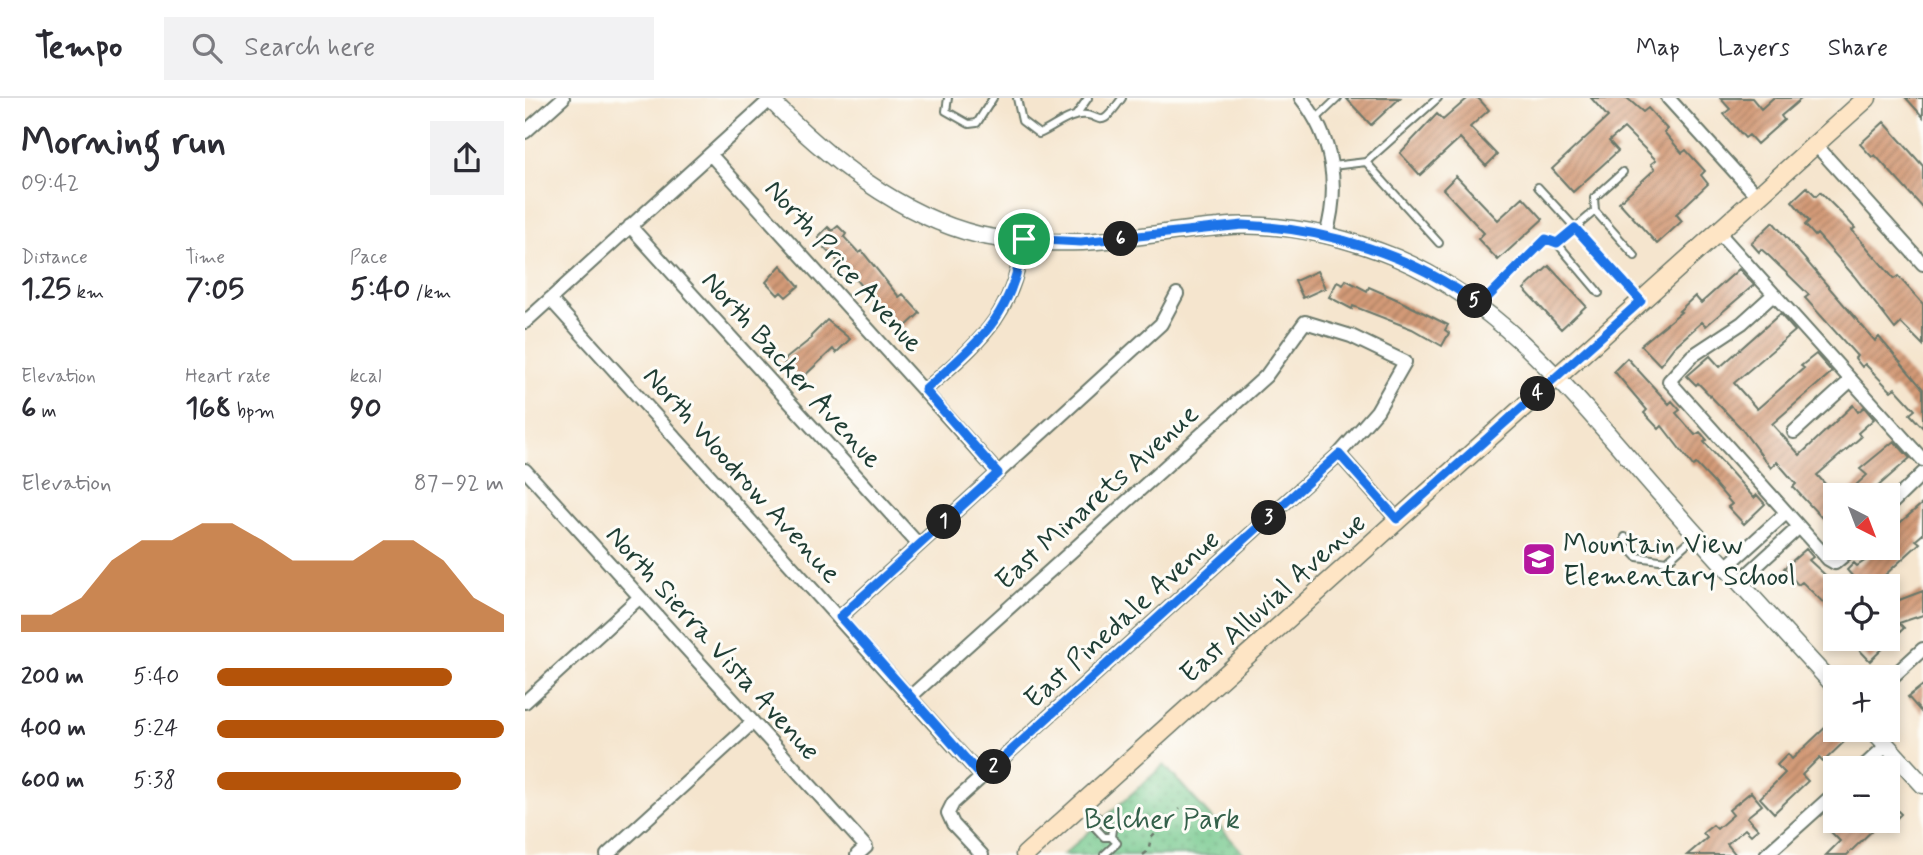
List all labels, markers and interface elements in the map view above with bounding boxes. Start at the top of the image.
search box [164,17,654,80]
text: Tempo [35,26,122,70]
icon: search [188,29,226,67]
text: Search here [244,31,375,65]
text: Map [1636,33,1680,64]
text: Layers [1718,33,1790,64]
text: Share [1828,33,1888,64]
text: Morning run [21,118,226,167]
button: share [430,121,504,195]
text: 09:42 [21,169,79,199]
street label: North Price Avenue [755,172,931,361]
pin [994,209,1054,269]
icon: arrive [1005,220,1043,258]
pin: 6 [1103,222,1139,256]
text: 6 [1116,226,1125,251]
text: Distance [21,245,88,270]
text: Time [185,245,225,270]
text: Pace [350,245,387,270]
street label: North Backer Avenue [692,264,890,477]
text: 1.25 [21,270,71,309]
text: 7:05 [185,270,244,309]
text: 5:40 [350,270,410,309]
text: km [71,280,104,305]
text: /km [410,280,451,305]
pin: 5 [1457,284,1493,318]
text: 5 [1469,288,1480,313]
street label: North Woodrow Avenue [634,359,848,592]
text: Elevation [21,364,96,389]
text: Heart rate [185,364,271,389]
text: kcal [350,364,382,389]
pin: 4 [1521,376,1555,412]
text: 4 [1532,381,1543,406]
text: 6 [21,389,36,428]
text: 168 [185,389,232,428]
text: 90 [350,389,382,428]
street label: East Minarets Avenue [988,397,1207,599]
text: m [36,399,57,424]
text: bpm [232,399,275,424]
text: Elevation [21,469,112,499]
text: 87–92 m [414,469,504,499]
north arrow [1823,483,1901,560]
map controls [1823,483,1900,833]
pin: 3 [1251,500,1287,536]
pin: 1 [927,504,961,540]
street label: East Alluvial Avenue [1173,505,1375,692]
text: 3 [1264,505,1273,530]
text: 1 [939,509,948,534]
street label: North Sierra Vista Avenue [596,518,828,769]
street label: East Pinedale Avenue [1017,522,1228,718]
place label: Mountain View Elementary School [1563,527,1796,596]
school or university icon: Mountain View Elementary School [1520,540,1558,578]
button: locate [1823,574,1900,651]
text: 200 m [21,662,84,692]
text: 5:40 [133,662,179,692]
button: + [1823,665,1900,742]
text: 400 m [21,714,86,744]
text: 5:24 [133,714,178,744]
pin: 2 [977,750,1011,784]
text: 2 [989,754,998,779]
button: − [1823,756,1900,833]
text: 600 m [21,766,84,796]
text: 5:38 [133,766,176,796]
park label: Belcher Park [1084,802,1240,839]

